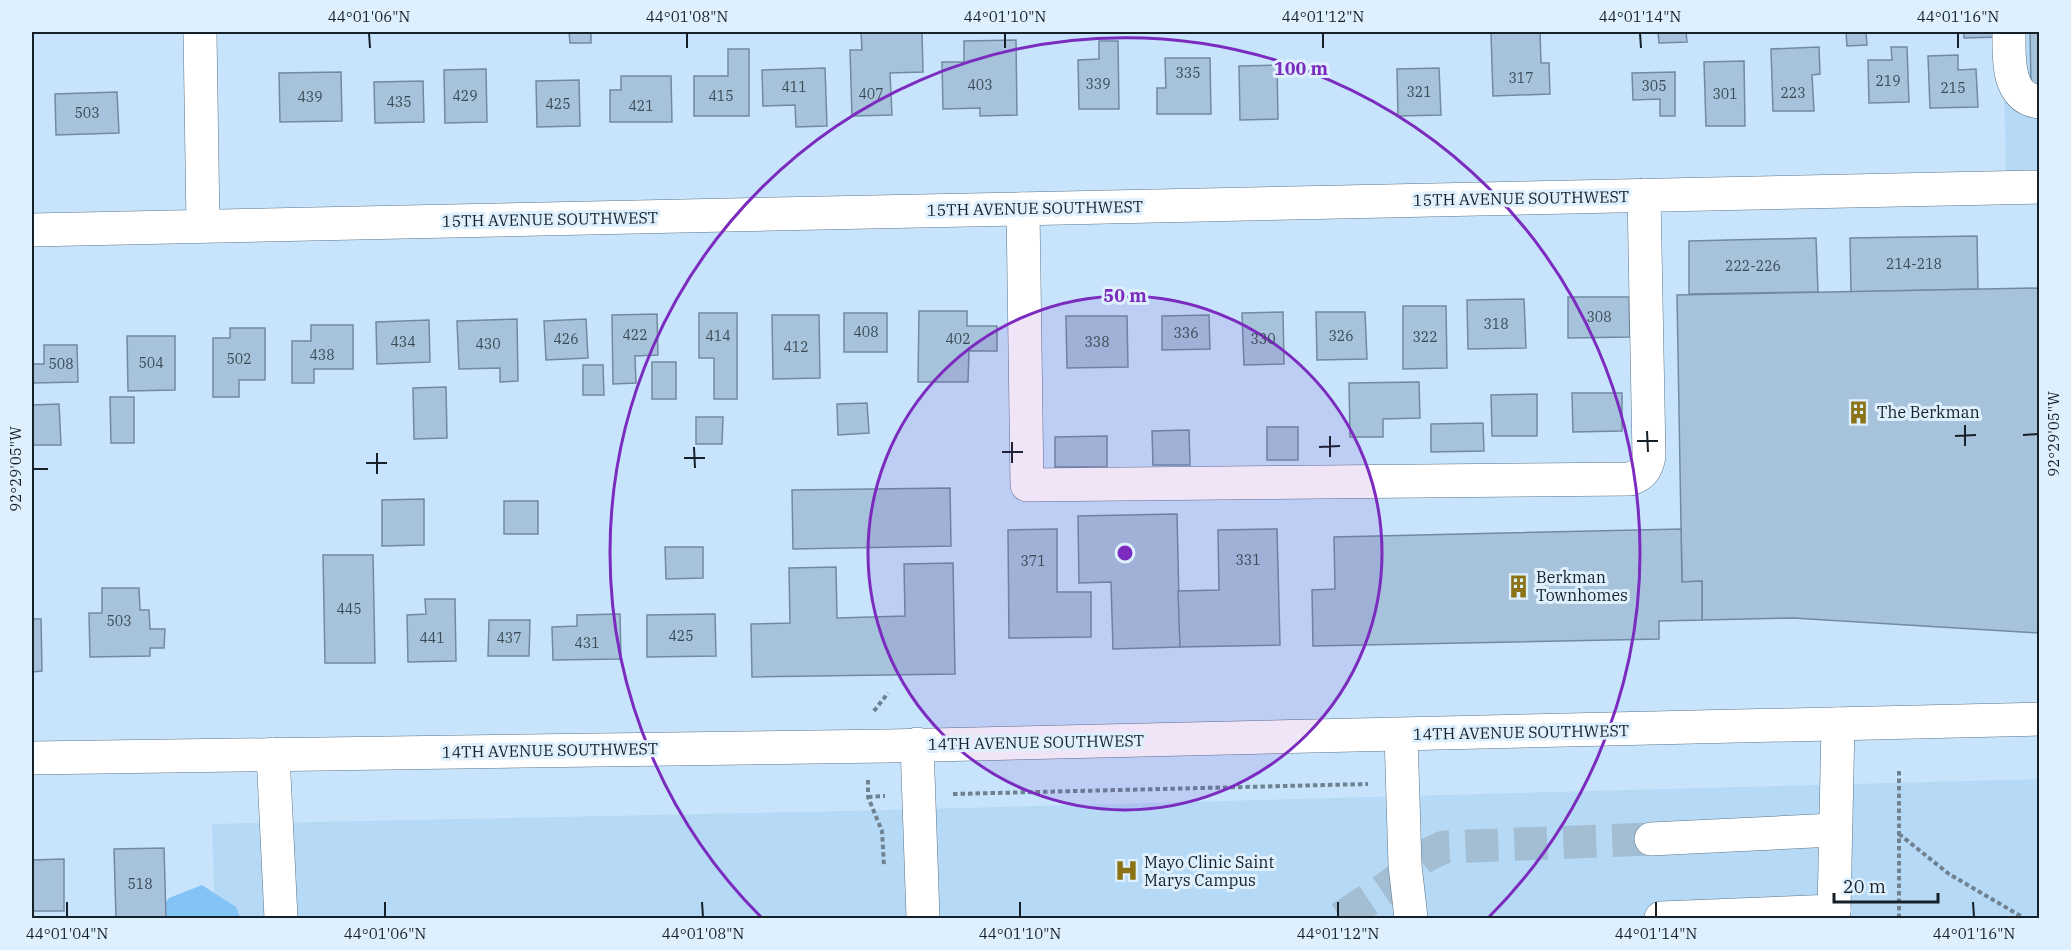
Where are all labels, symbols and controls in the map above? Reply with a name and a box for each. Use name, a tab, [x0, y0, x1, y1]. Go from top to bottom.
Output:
text: 44°01'06"N	[328, 7, 410, 26]
text: 44°01'08"N	[646, 7, 728, 26]
text: 44°01'10"N	[964, 7, 1046, 26]
text: 44°01'12"N	[1282, 7, 1364, 26]
text: 44°01'14"N	[1599, 7, 1681, 26]
text: 44°01'16"N	[1917, 7, 1999, 26]
text: 100 m	[1274, 57, 1329, 80]
house number: 335	[1175, 64, 1201, 82]
house number: 317	[1508, 69, 1534, 87]
house number: 219	[1875, 72, 1901, 90]
house number: 339	[1085, 75, 1111, 93]
house number: 403	[967, 76, 993, 94]
house number: 305	[1641, 77, 1667, 95]
house number: 411	[781, 78, 807, 96]
house number: 215	[1940, 79, 1966, 97]
house number: 321	[1406, 83, 1432, 101]
house number: 223	[1780, 84, 1806, 102]
house number: 407	[858, 85, 884, 103]
house number: 301	[1712, 85, 1738, 103]
house number: 429	[452, 87, 478, 105]
house number: 415	[708, 87, 734, 105]
house number: 439	[297, 88, 323, 106]
house number: 435	[386, 93, 412, 111]
house number: 425	[545, 95, 571, 113]
house number: 421	[628, 97, 654, 115]
house number: 503	[74, 104, 100, 122]
street label: 15TH AVENUE SOUTHWEST	[1413, 186, 1629, 210]
street label: 15TH AVENUE SOUTHWEST	[927, 196, 1143, 220]
street label: 15TH AVENUE SOUTHWEST	[442, 207, 658, 231]
house number: 214-218	[1886, 255, 1942, 273]
house number: 222-226	[1725, 257, 1781, 275]
text: 50 m	[1103, 284, 1147, 307]
house number: 308	[1586, 308, 1612, 326]
house number: 318	[1483, 315, 1509, 333]
house number: 408	[853, 323, 879, 341]
house number: 336	[1173, 324, 1199, 342]
house number: 422	[622, 326, 648, 344]
house number: 414	[705, 327, 731, 345]
house number: 326	[1328, 327, 1354, 345]
house number: 322	[1412, 328, 1438, 346]
house number: 426	[553, 330, 579, 348]
house number: 402	[945, 330, 971, 348]
house number: 330	[1250, 330, 1276, 348]
house number: 434	[390, 333, 416, 351]
house number: 338	[1084, 333, 1110, 351]
house number: 430	[475, 335, 501, 353]
house number: 412	[783, 338, 809, 356]
house number: 438	[309, 346, 335, 364]
house number: 502	[226, 350, 252, 368]
house number: 504	[138, 354, 164, 372]
house number: 508	[48, 355, 74, 373]
text: 92°29'05"W	[2044, 391, 2063, 477]
building icon: The Berkman	[1846, 399, 1872, 425]
place label: The Berkman	[1877, 402, 1980, 422]
text: 92°29'05"W	[6, 426, 25, 512]
centre of rings	[1115, 543, 1135, 563]
house number: 331	[1235, 551, 1261, 569]
house number: 371	[1020, 552, 1046, 570]
place label: Berkman Townhomes	[1536, 567, 1628, 605]
building icon: Berkman Townhomes	[1505, 573, 1531, 599]
house number: 445	[336, 600, 362, 618]
house number: 503	[106, 612, 132, 630]
house number: 425	[668, 627, 694, 645]
house number: 441	[419, 629, 445, 647]
house number: 437	[496, 629, 522, 647]
house number: 431	[574, 634, 600, 652]
street label: 14TH AVENUE SOUTHWEST	[1413, 720, 1629, 744]
street label: 14TH AVENUE SOUTHWEST	[928, 730, 1144, 754]
street label: 14TH AVENUE SOUTHWEST	[442, 738, 658, 762]
place label: Mayo Clinic Saint Marys Campus	[1144, 852, 1275, 890]
hospital icon: Mayo Clinic Saint Marys Campus	[1113, 858, 1139, 884]
scale bar	[1834, 866, 1938, 904]
house number: 518	[127, 875, 153, 893]
text: 20 m	[1843, 875, 1886, 898]
text: 44°01'04"N	[26, 924, 108, 943]
text: 44°01'06"N	[344, 924, 426, 943]
text: 44°01'08"N	[662, 924, 744, 943]
text: 44°01'10"N	[979, 924, 1061, 943]
text: 44°01'12"N	[1297, 924, 1379, 943]
text: 44°01'14"N	[1615, 924, 1697, 943]
text: 44°01'16"N	[1933, 924, 2015, 943]

